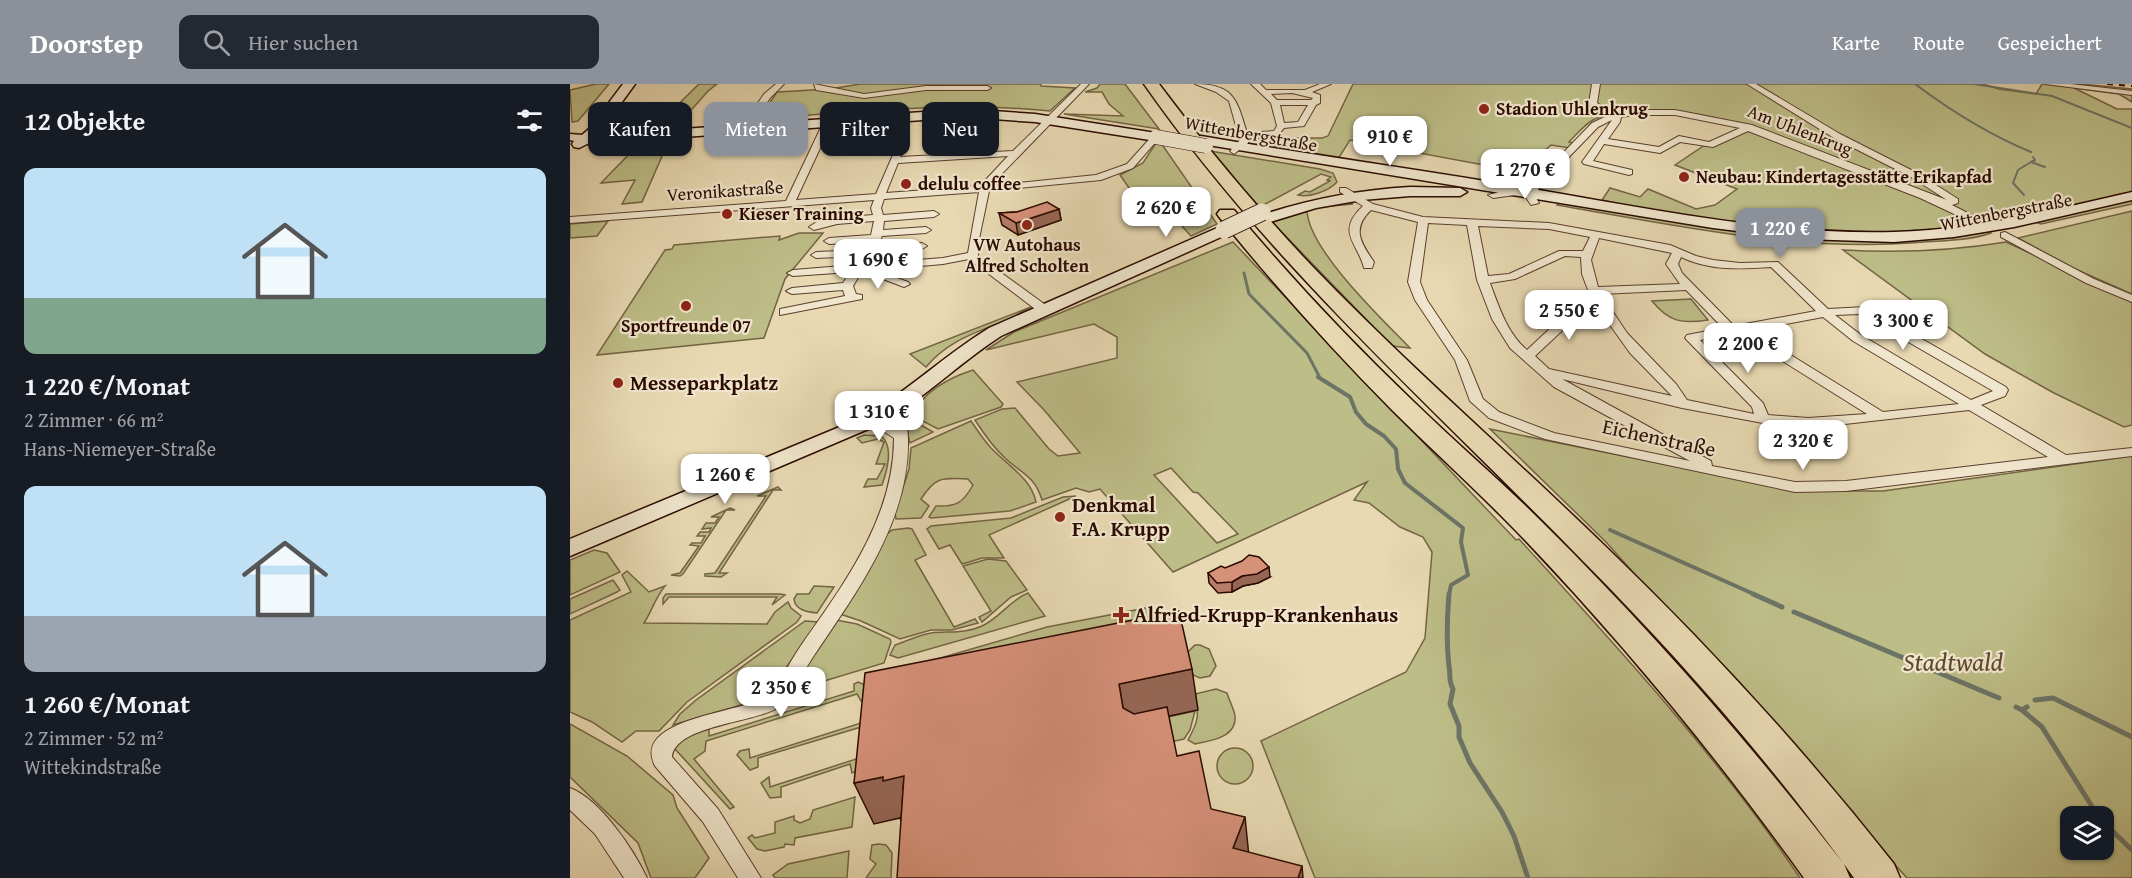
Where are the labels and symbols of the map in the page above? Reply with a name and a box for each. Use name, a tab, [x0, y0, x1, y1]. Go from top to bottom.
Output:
place label: Stadion Uhlenkrug	[1496, 95, 1648, 122]
street label: Am Uhlenkrug	[1744, 97, 1857, 162]
marker: Stadion Uhlenkrug	[1477, 102, 1491, 116]
street label: Wittenbergstraße	[1183, 109, 1319, 158]
pin: 910 €	[1348, 116, 1432, 167]
pin: 1 270 €	[1470, 149, 1580, 200]
place label: Neubau: Kindertagesstätte Erikapfad	[1696, 163, 1993, 190]
place label: delulu coffee	[918, 170, 1021, 197]
marker: Neubau: Kindertagesstätte Erikapfad	[1677, 170, 1691, 184]
street label: Veronikastraße	[666, 173, 784, 208]
marker: delulu coffee	[899, 177, 913, 191]
street label: Wittenbergstraße	[1938, 185, 2074, 238]
pin: 2 620 €	[1111, 187, 1221, 238]
place label: Kieser Training	[739, 200, 864, 227]
marker: Kieser Training	[720, 207, 734, 221]
pin: 1 220 €	[1725, 208, 1835, 259]
marker: VW Autohaus Alfred Scholten	[1020, 218, 1034, 232]
place label: VW Autohaus Alfred Scholten	[965, 231, 1089, 279]
pin: 1 690 €	[823, 239, 933, 290]
pin: 2 550 €	[1514, 290, 1624, 341]
marker: Sportfreunde 07	[679, 299, 693, 313]
pin: 3 300 €	[1848, 300, 1958, 351]
place label: Sportfreunde 07	[621, 312, 751, 339]
pin: 2 200 €	[1693, 323, 1803, 374]
place label: Messeparkplatz	[630, 367, 778, 398]
marker: Messeparkplatz	[611, 376, 625, 390]
pin: 1 310 €	[824, 391, 934, 442]
street label: Eichenstraße	[1600, 410, 1719, 465]
pin: 2 320 €	[1748, 420, 1858, 471]
pin: 1 260 €	[670, 454, 780, 505]
place label: Denkmal F.A. Krupp	[1072, 489, 1170, 544]
marker: Denkmal F.A. Krupp	[1053, 510, 1067, 524]
place label: Alfried-Krupp-Krankenhaus	[1134, 599, 1398, 630]
marker: Alfried-Krupp-Krankenhaus	[1112, 606, 1130, 624]
park label: Stadtwald	[1903, 642, 2003, 681]
pin: 2 350 €	[726, 667, 836, 718]

